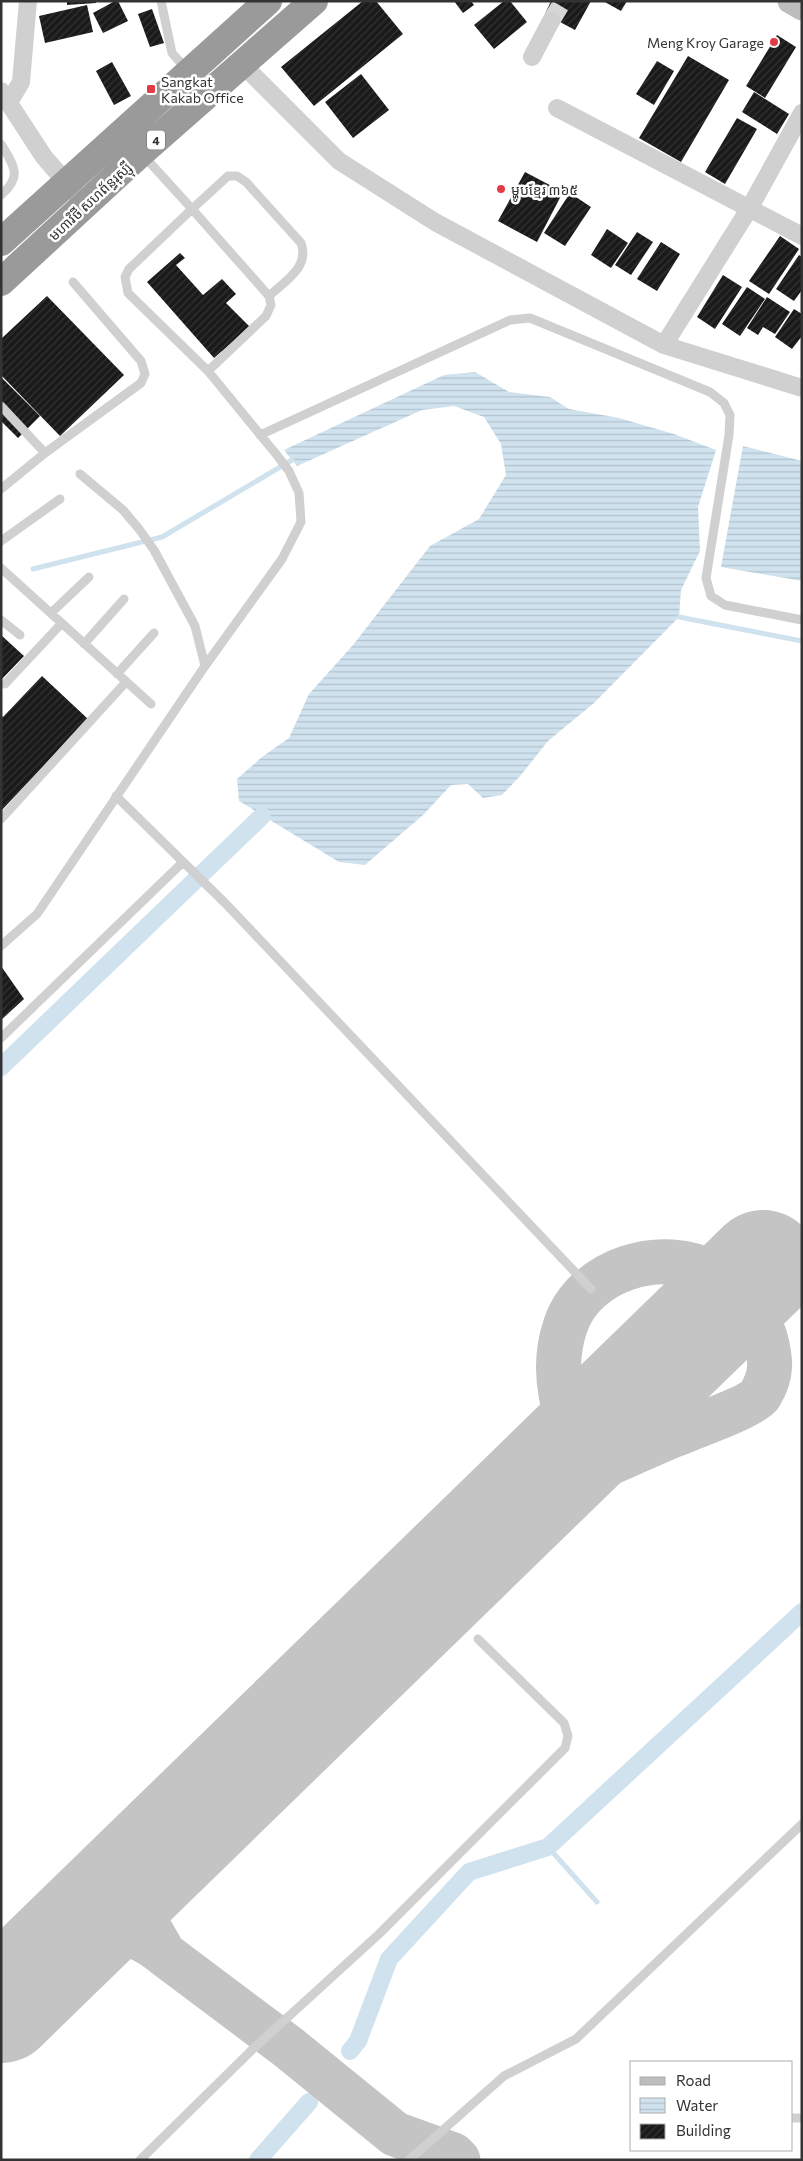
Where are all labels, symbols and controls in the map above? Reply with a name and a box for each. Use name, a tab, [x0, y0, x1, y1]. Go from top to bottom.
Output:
place label: Meng Kroy Garage	[647, 34, 764, 51]
marker: Meng Kroy Garage	[768, 36, 780, 48]
place label: Sangkat Kakab Office	[161, 73, 244, 106]
marker: Sangkat Kakab Office	[145, 83, 157, 95]
road number: 4	[147, 130, 165, 150]
street label: មហាវិថី សហព័ន្ធរុស្ស៊ី	[45, 158, 137, 246]
place label: ម្ហូបខ្មែរ ៣៦៥	[511, 181, 578, 202]
marker: ម្ហូបខ្មែរ ៣៦៥	[495, 183, 507, 195]
legend	[630, 2061, 793, 2151]
text: Road	[676, 2071, 711, 2089]
text: Water	[676, 2096, 718, 2114]
text: Building	[676, 2121, 731, 2139]

